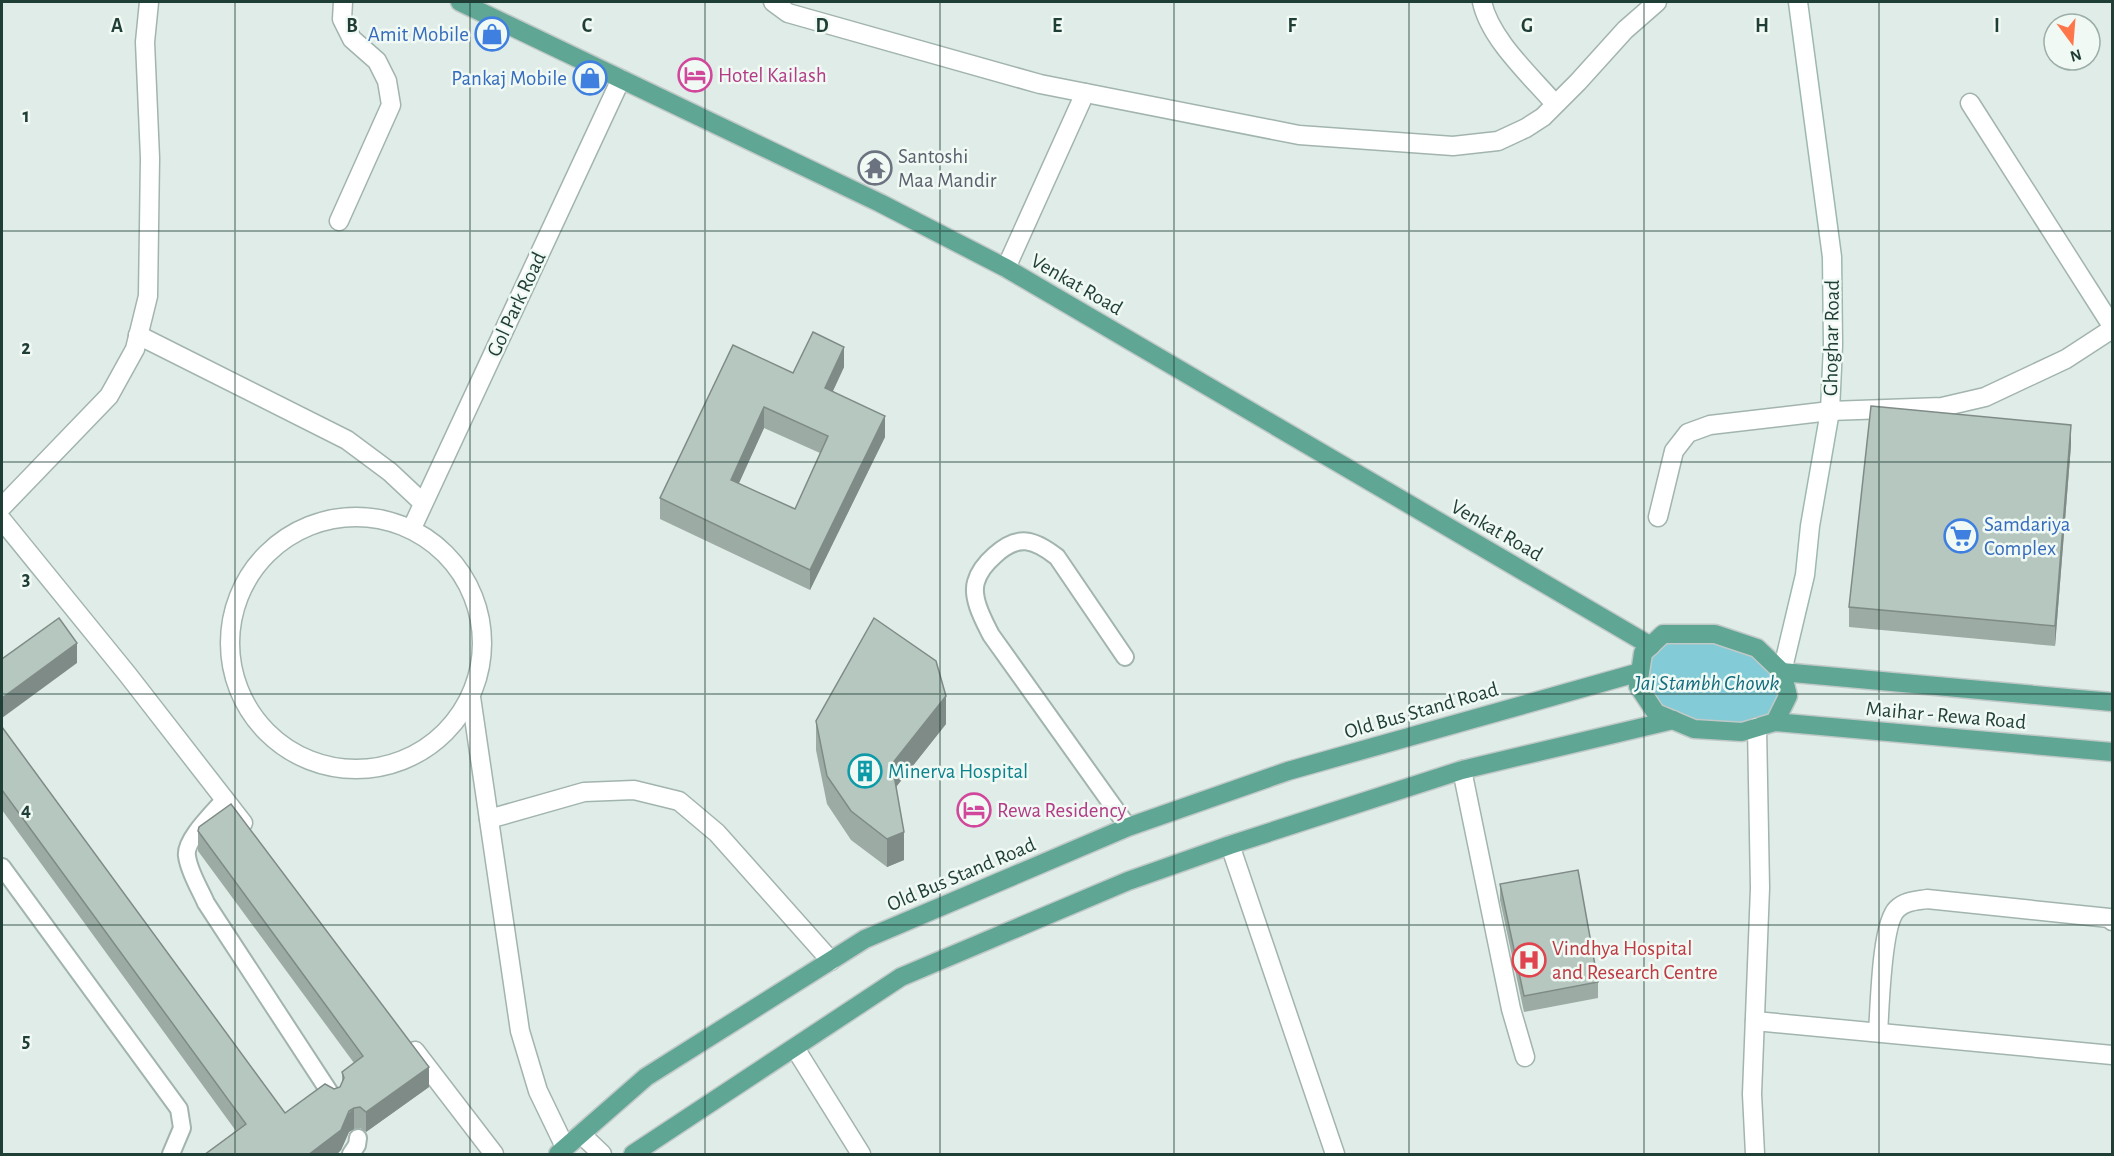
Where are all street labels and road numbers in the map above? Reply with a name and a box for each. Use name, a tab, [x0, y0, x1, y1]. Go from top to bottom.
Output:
street label: Gol Park Road	[483, 249, 550, 360]
street label: Venkat Road	[1027, 250, 1126, 319]
street label: Ghoghar Road	[1820, 280, 1843, 396]
street label: Venkat Road	[1447, 496, 1546, 565]
street label: Old Bus Stand Road	[1342, 678, 1501, 743]
street label: Maihar - Rewa Road	[1865, 698, 2027, 733]
street label: Old Bus Stand Road	[884, 834, 1039, 915]

